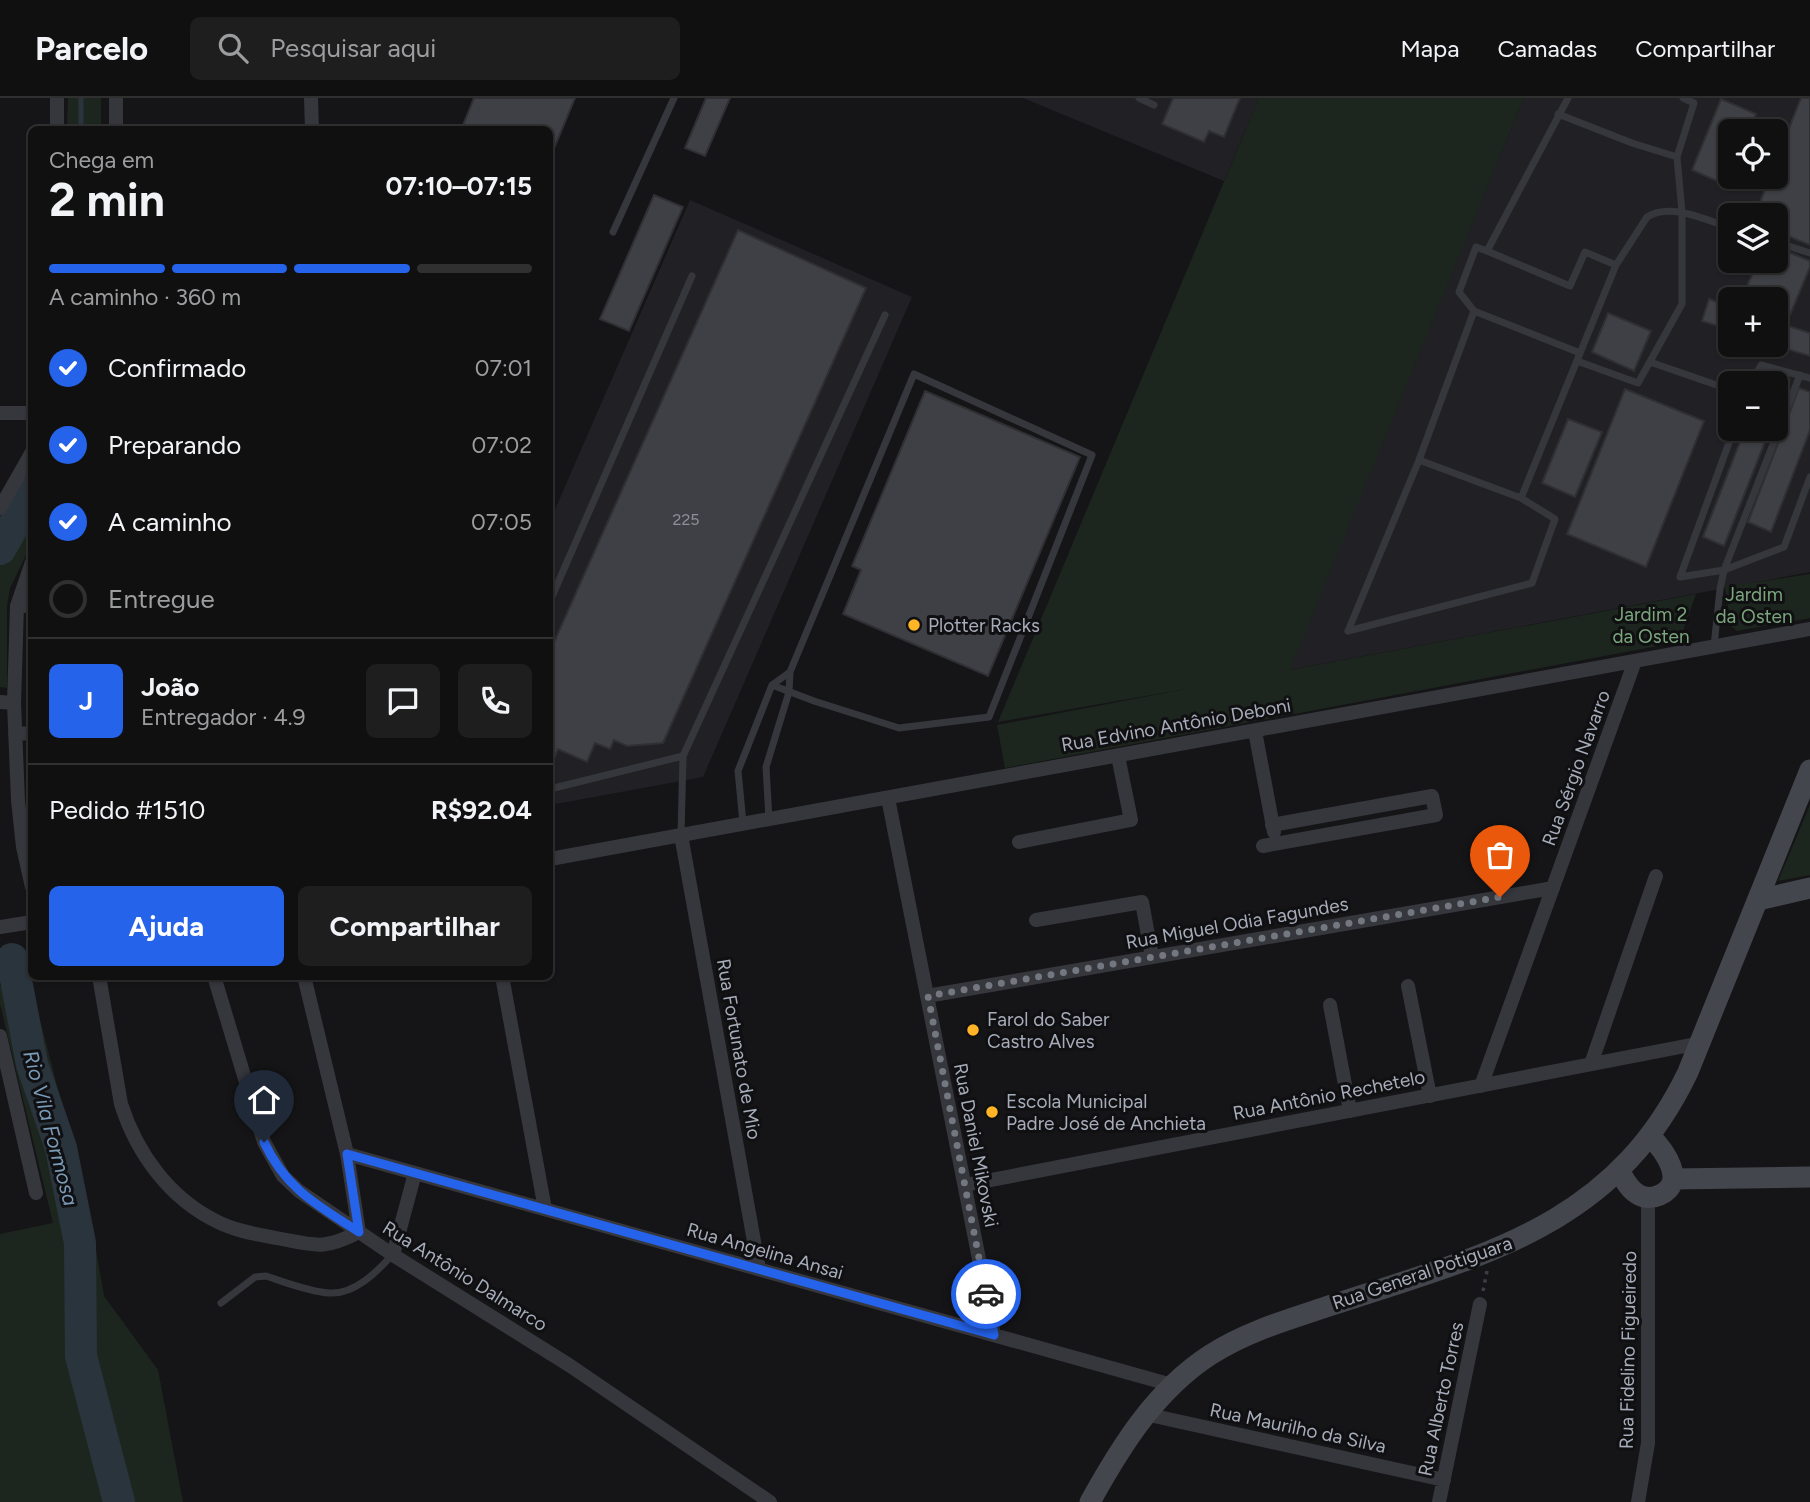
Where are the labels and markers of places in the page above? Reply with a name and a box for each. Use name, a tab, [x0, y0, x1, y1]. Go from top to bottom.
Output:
place label: Plotter Racks	[928, 614, 1040, 637]
marker: Plotter Racks	[906, 617, 922, 633]
pin	[1470, 825, 1530, 897]
place label: Farol do Saber Castro Alves	[987, 1008, 1110, 1053]
marker: Farol do Saber Castro Alves	[965, 1022, 981, 1038]
pin	[234, 1070, 294, 1142]
place label: Escola Municipal Padre José de Anchieta	[1006, 1090, 1206, 1135]
marker: Escola Municipal Padre José de Anchieta	[984, 1104, 1000, 1120]

